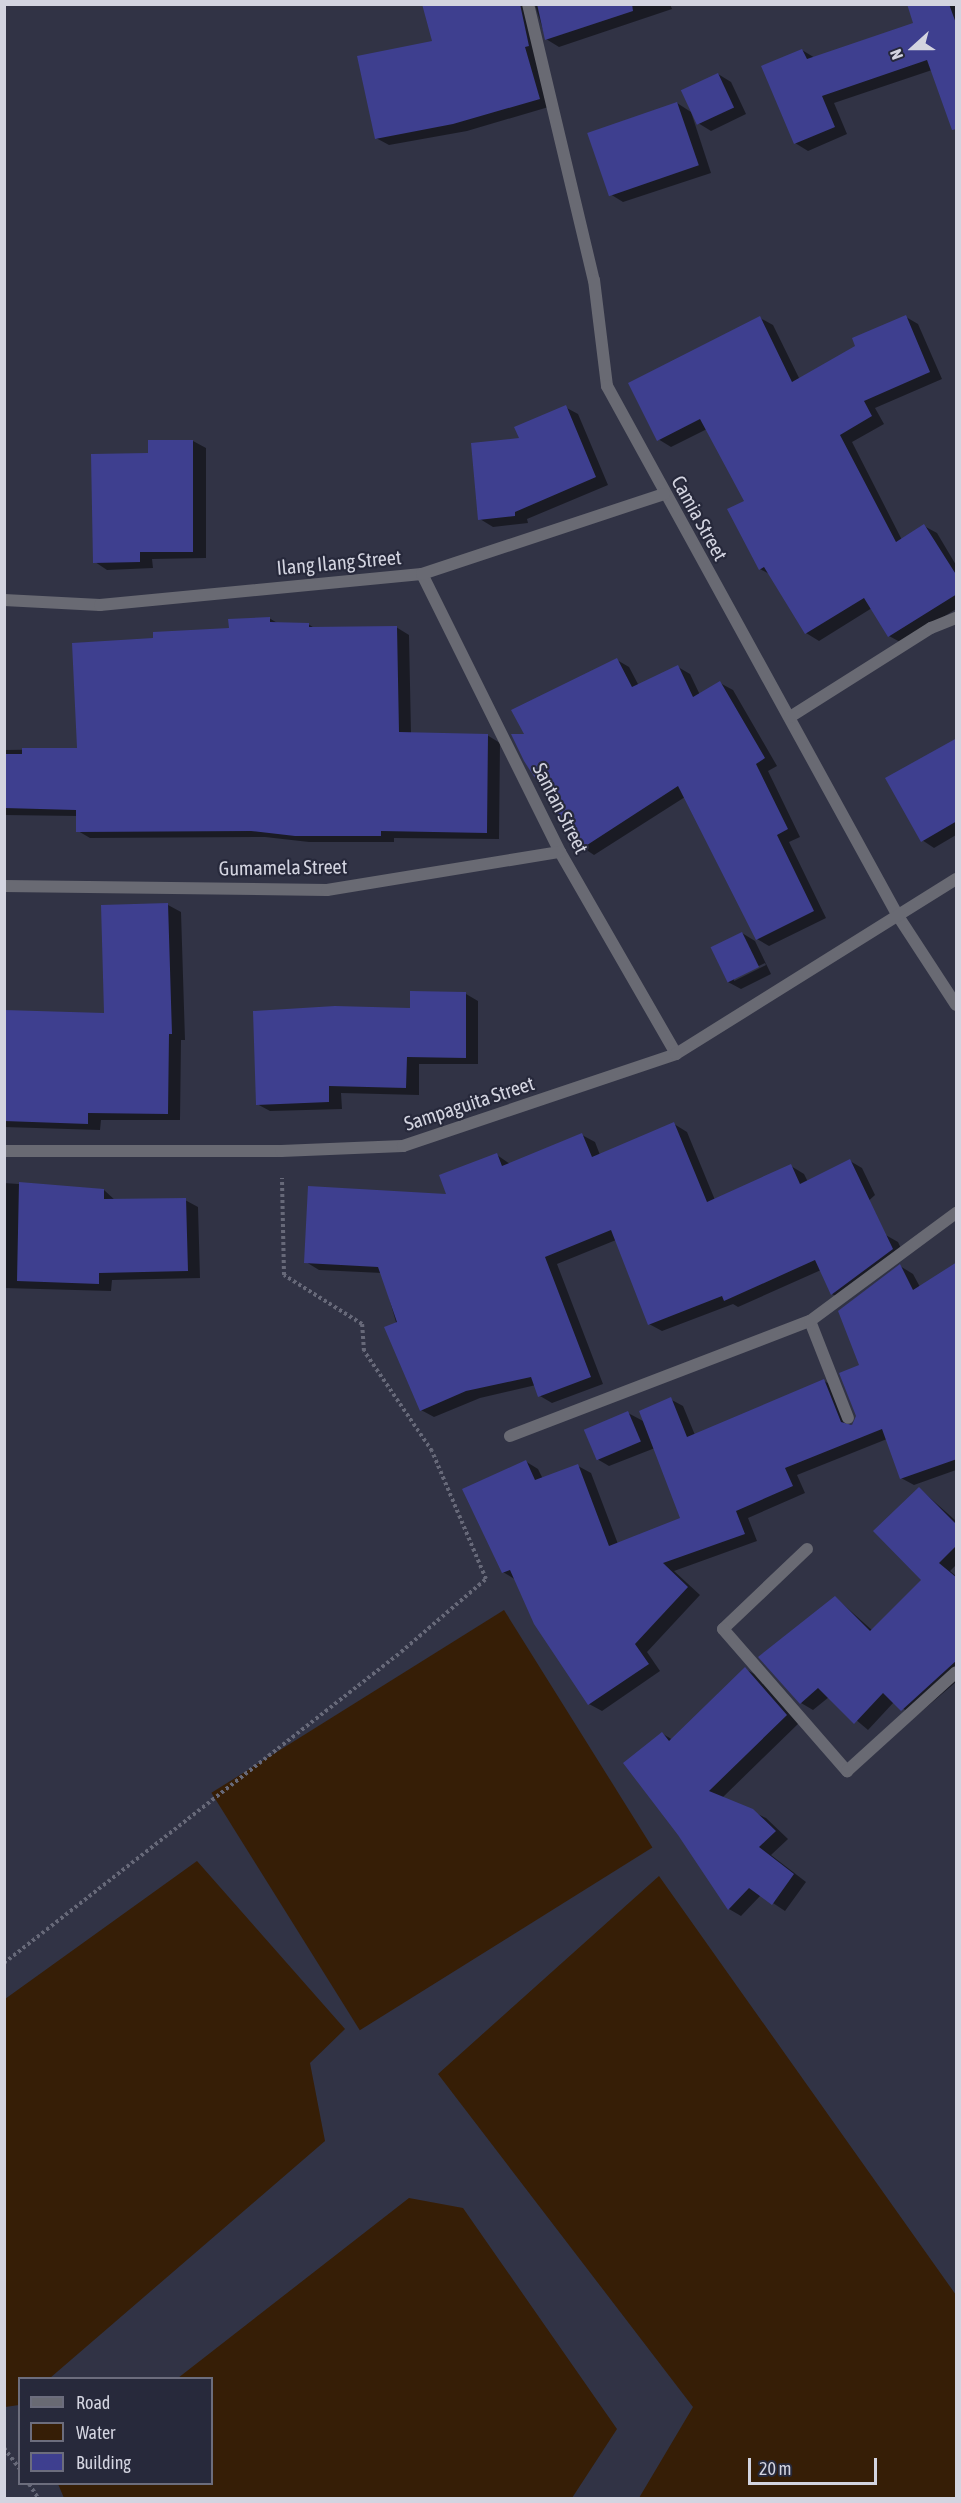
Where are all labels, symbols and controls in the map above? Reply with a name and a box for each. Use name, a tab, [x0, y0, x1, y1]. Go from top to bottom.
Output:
north arrow	[883, 18, 943, 78]
text: N	[886, 47, 906, 62]
street label: Camia Street	[667, 471, 733, 565]
street label: Ilang Ilang Street	[276, 545, 402, 579]
street label: Santan Street	[528, 759, 594, 857]
street label: Gumamela Street	[218, 854, 348, 880]
street label: Sampaguita Street	[401, 1071, 537, 1135]
legend	[18, 2377, 213, 2485]
text: Road	[76, 2392, 110, 2413]
text: Water	[76, 2422, 115, 2443]
scale bar	[751, 2446, 880, 2484]
text: Building	[76, 2452, 131, 2473]
text: 20 m	[759, 2458, 791, 2479]

